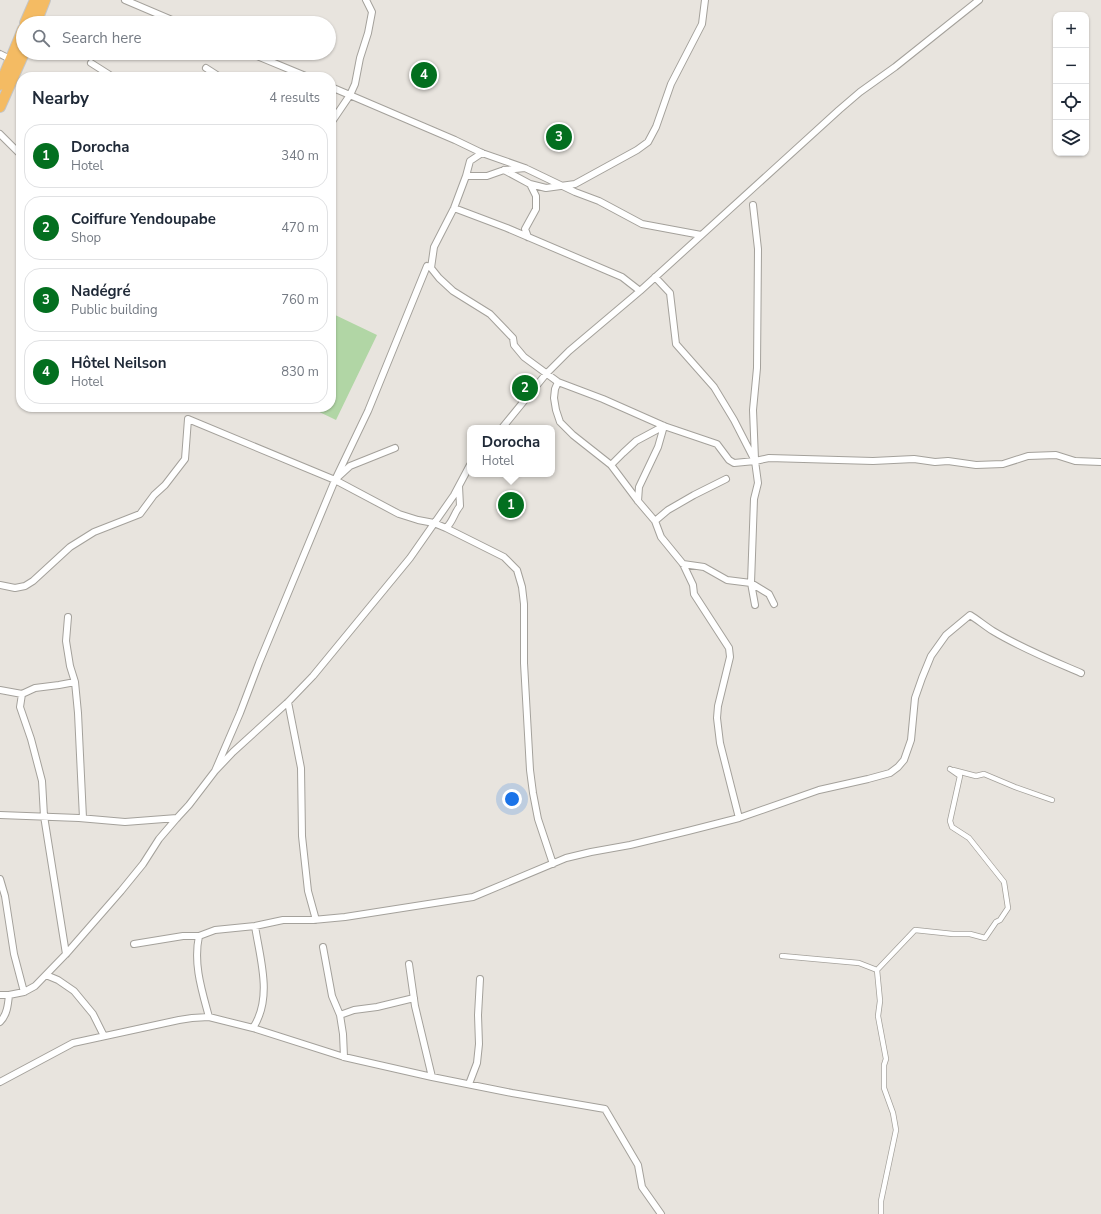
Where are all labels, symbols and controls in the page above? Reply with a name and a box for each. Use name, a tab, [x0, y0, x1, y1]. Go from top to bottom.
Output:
map controls	[1053, 12, 1089, 156]
button: +	[1053, 12, 1089, 48]
search box	[16, 16, 336, 60]
icon: search	[30, 27, 52, 49]
text: Search here	[62, 28, 142, 48]
button: −	[1053, 48, 1089, 84]
pin: 4	[411, 60, 437, 90]
button: locate	[1053, 84, 1089, 120]
text: Nearby	[32, 87, 89, 110]
text: 4 results	[269, 89, 320, 107]
button: layers	[1053, 120, 1089, 156]
pin: 3	[546, 122, 572, 152]
text: Dorocha	[71, 137, 130, 157]
text: 1	[42, 147, 50, 165]
text: 340 m	[281, 147, 319, 165]
text: Hotel	[71, 157, 103, 175]
text: Coiffure Yendoupabe	[71, 209, 216, 229]
text: 2	[42, 219, 50, 237]
text: 470 m	[281, 219, 319, 237]
text: Shop	[71, 229, 101, 247]
text: Nadégré	[71, 281, 131, 301]
text: 3	[42, 291, 50, 309]
text: 760 m	[281, 291, 319, 309]
text: Public building	[71, 301, 158, 319]
text: Hôtel Neilson	[71, 353, 166, 373]
text: 4	[42, 363, 50, 381]
text: 830 m	[281, 363, 319, 381]
text: Hotel	[71, 373, 103, 391]
pin: 2	[512, 373, 538, 403]
popup	[467, 425, 555, 477]
text: Dorocha	[482, 432, 540, 452]
text: Hotel	[482, 452, 514, 470]
pin: 1	[498, 490, 524, 520]
your location	[502, 789, 522, 809]

